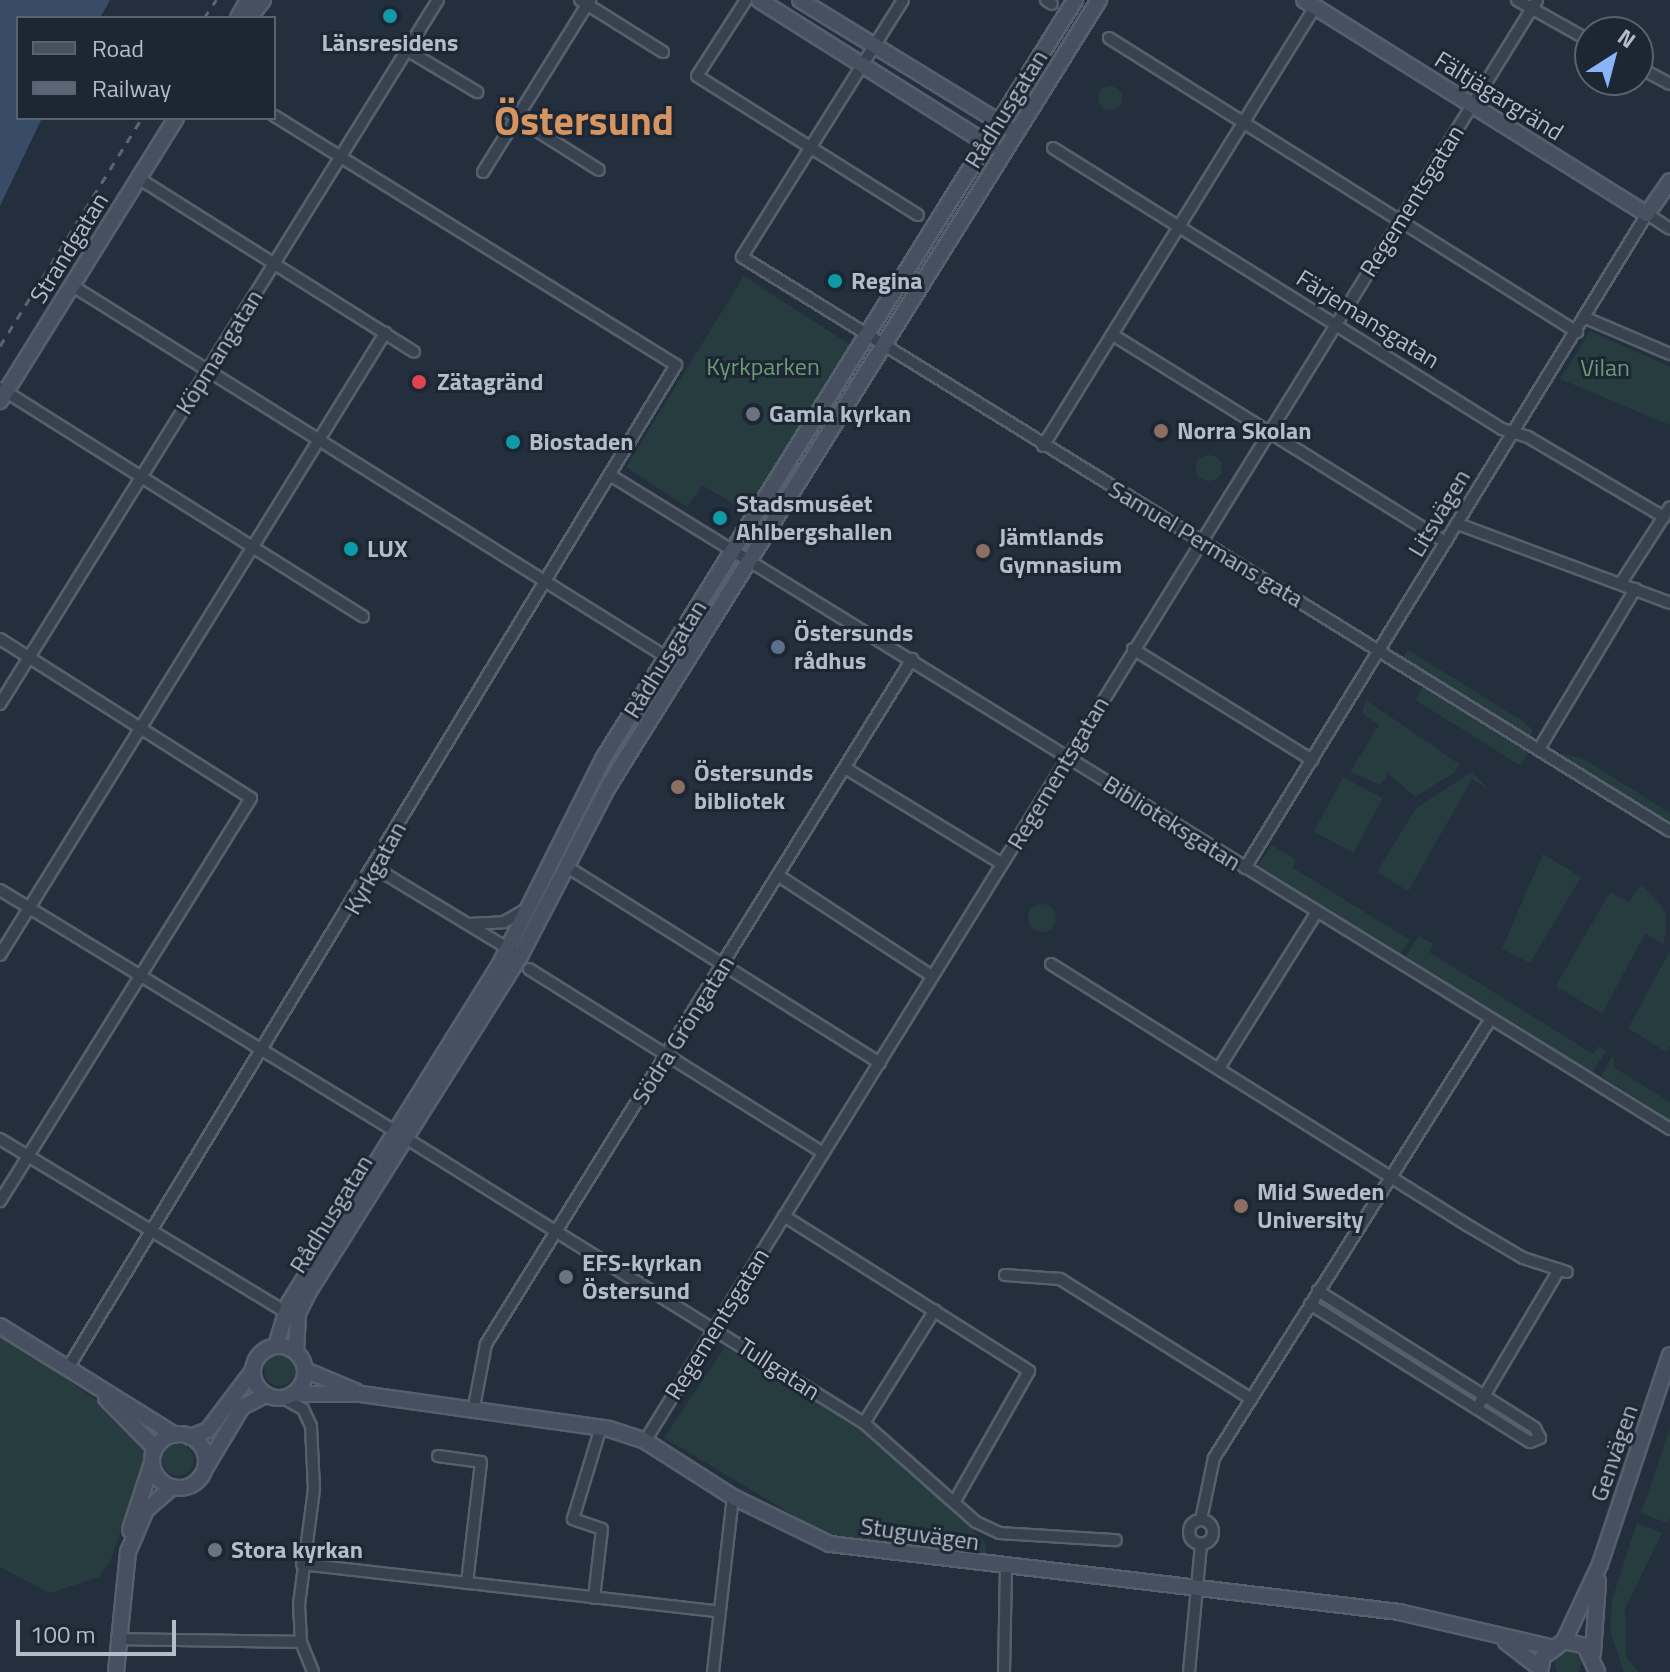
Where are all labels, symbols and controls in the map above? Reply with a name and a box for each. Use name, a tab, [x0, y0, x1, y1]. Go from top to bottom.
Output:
marker: Länsresidens	[381, 7, 399, 25]
legend	[16, 16, 276, 120]
north arrow	[1574, 16, 1654, 96]
text: N	[1611, 20, 1643, 56]
place label: Länsresidens	[322, 29, 458, 57]
text: Road	[92, 30, 144, 66]
street label: Rådhusgatan	[958, 45, 1054, 173]
street label: Fältjägargränd	[1430, 45, 1568, 147]
text: Railway	[92, 70, 171, 106]
district label: Östersund	[494, 97, 674, 145]
street label: Regementsgatan	[1354, 120, 1470, 282]
street label: Strandgatan	[24, 187, 114, 309]
street label: Färjemansgatan	[1291, 264, 1445, 374]
place label: Regina	[851, 267, 922, 295]
marker: Regina	[826, 272, 844, 290]
street label: Köpmangatan	[169, 284, 269, 420]
park label: Kyrkparken	[706, 353, 820, 381]
park label: Vilan	[1580, 354, 1630, 382]
place label: Zätagränd	[437, 368, 543, 396]
marker: Zätagränd	[408, 371, 430, 393]
place label: Gamla kyrkan	[769, 400, 911, 428]
marker: Gamla kyrkan	[744, 405, 762, 423]
place label: Norra Skolan	[1177, 417, 1312, 445]
marker: Norra Skolan	[1152, 422, 1170, 440]
place label: Biostaden	[529, 428, 634, 456]
marker: Biostaden	[504, 433, 522, 451]
street label: Litsvägen	[1402, 464, 1476, 562]
street label: Samuel Permans gata	[1104, 475, 1308, 613]
place label: Stadsmuséet Ahlbergshallen	[736, 490, 893, 546]
marker: Stadsmuséet Ahlbergshallen	[711, 509, 729, 527]
place label: Jämtlands Gymnasium	[999, 523, 1122, 579]
place label: LUX	[367, 535, 408, 563]
marker: LUX	[342, 540, 360, 558]
marker: Jämtlands Gymnasium	[974, 542, 992, 560]
street label: Rådhusgatan	[617, 595, 713, 723]
place label: Östersunds rådhus	[794, 619, 913, 675]
marker: Östersunds rådhus	[769, 638, 787, 656]
street label: Regementsgatan	[1001, 691, 1115, 855]
place label: Östersunds bibliotek	[694, 759, 813, 815]
street label: Biblioteksgatan	[1098, 769, 1246, 877]
marker: Östersunds bibliotek	[669, 778, 687, 796]
street label: Kyrkgatan	[338, 816, 412, 920]
street label: Södra Gröngatan	[626, 950, 740, 1110]
street label: Rådhusgatan	[283, 1150, 379, 1278]
place label: Mid Sweden University	[1257, 1178, 1385, 1234]
marker: Mid Sweden University	[1232, 1197, 1250, 1215]
street label: Regementsgatan	[659, 1243, 775, 1405]
place label: EFS-kyrkan Östersund	[582, 1249, 702, 1305]
marker: EFS-kyrkan Östersund	[557, 1268, 575, 1286]
street label: Tullgatan	[733, 1332, 825, 1406]
street label: Genvägen	[1584, 1401, 1644, 1505]
street label: Stuguvägen	[859, 1511, 981, 1557]
place label: Stora kyrkan	[231, 1536, 363, 1564]
marker: Stora kyrkan	[206, 1541, 224, 1559]
scale bar	[20, 1604, 180, 1654]
text: 100 m	[30, 1616, 96, 1652]

